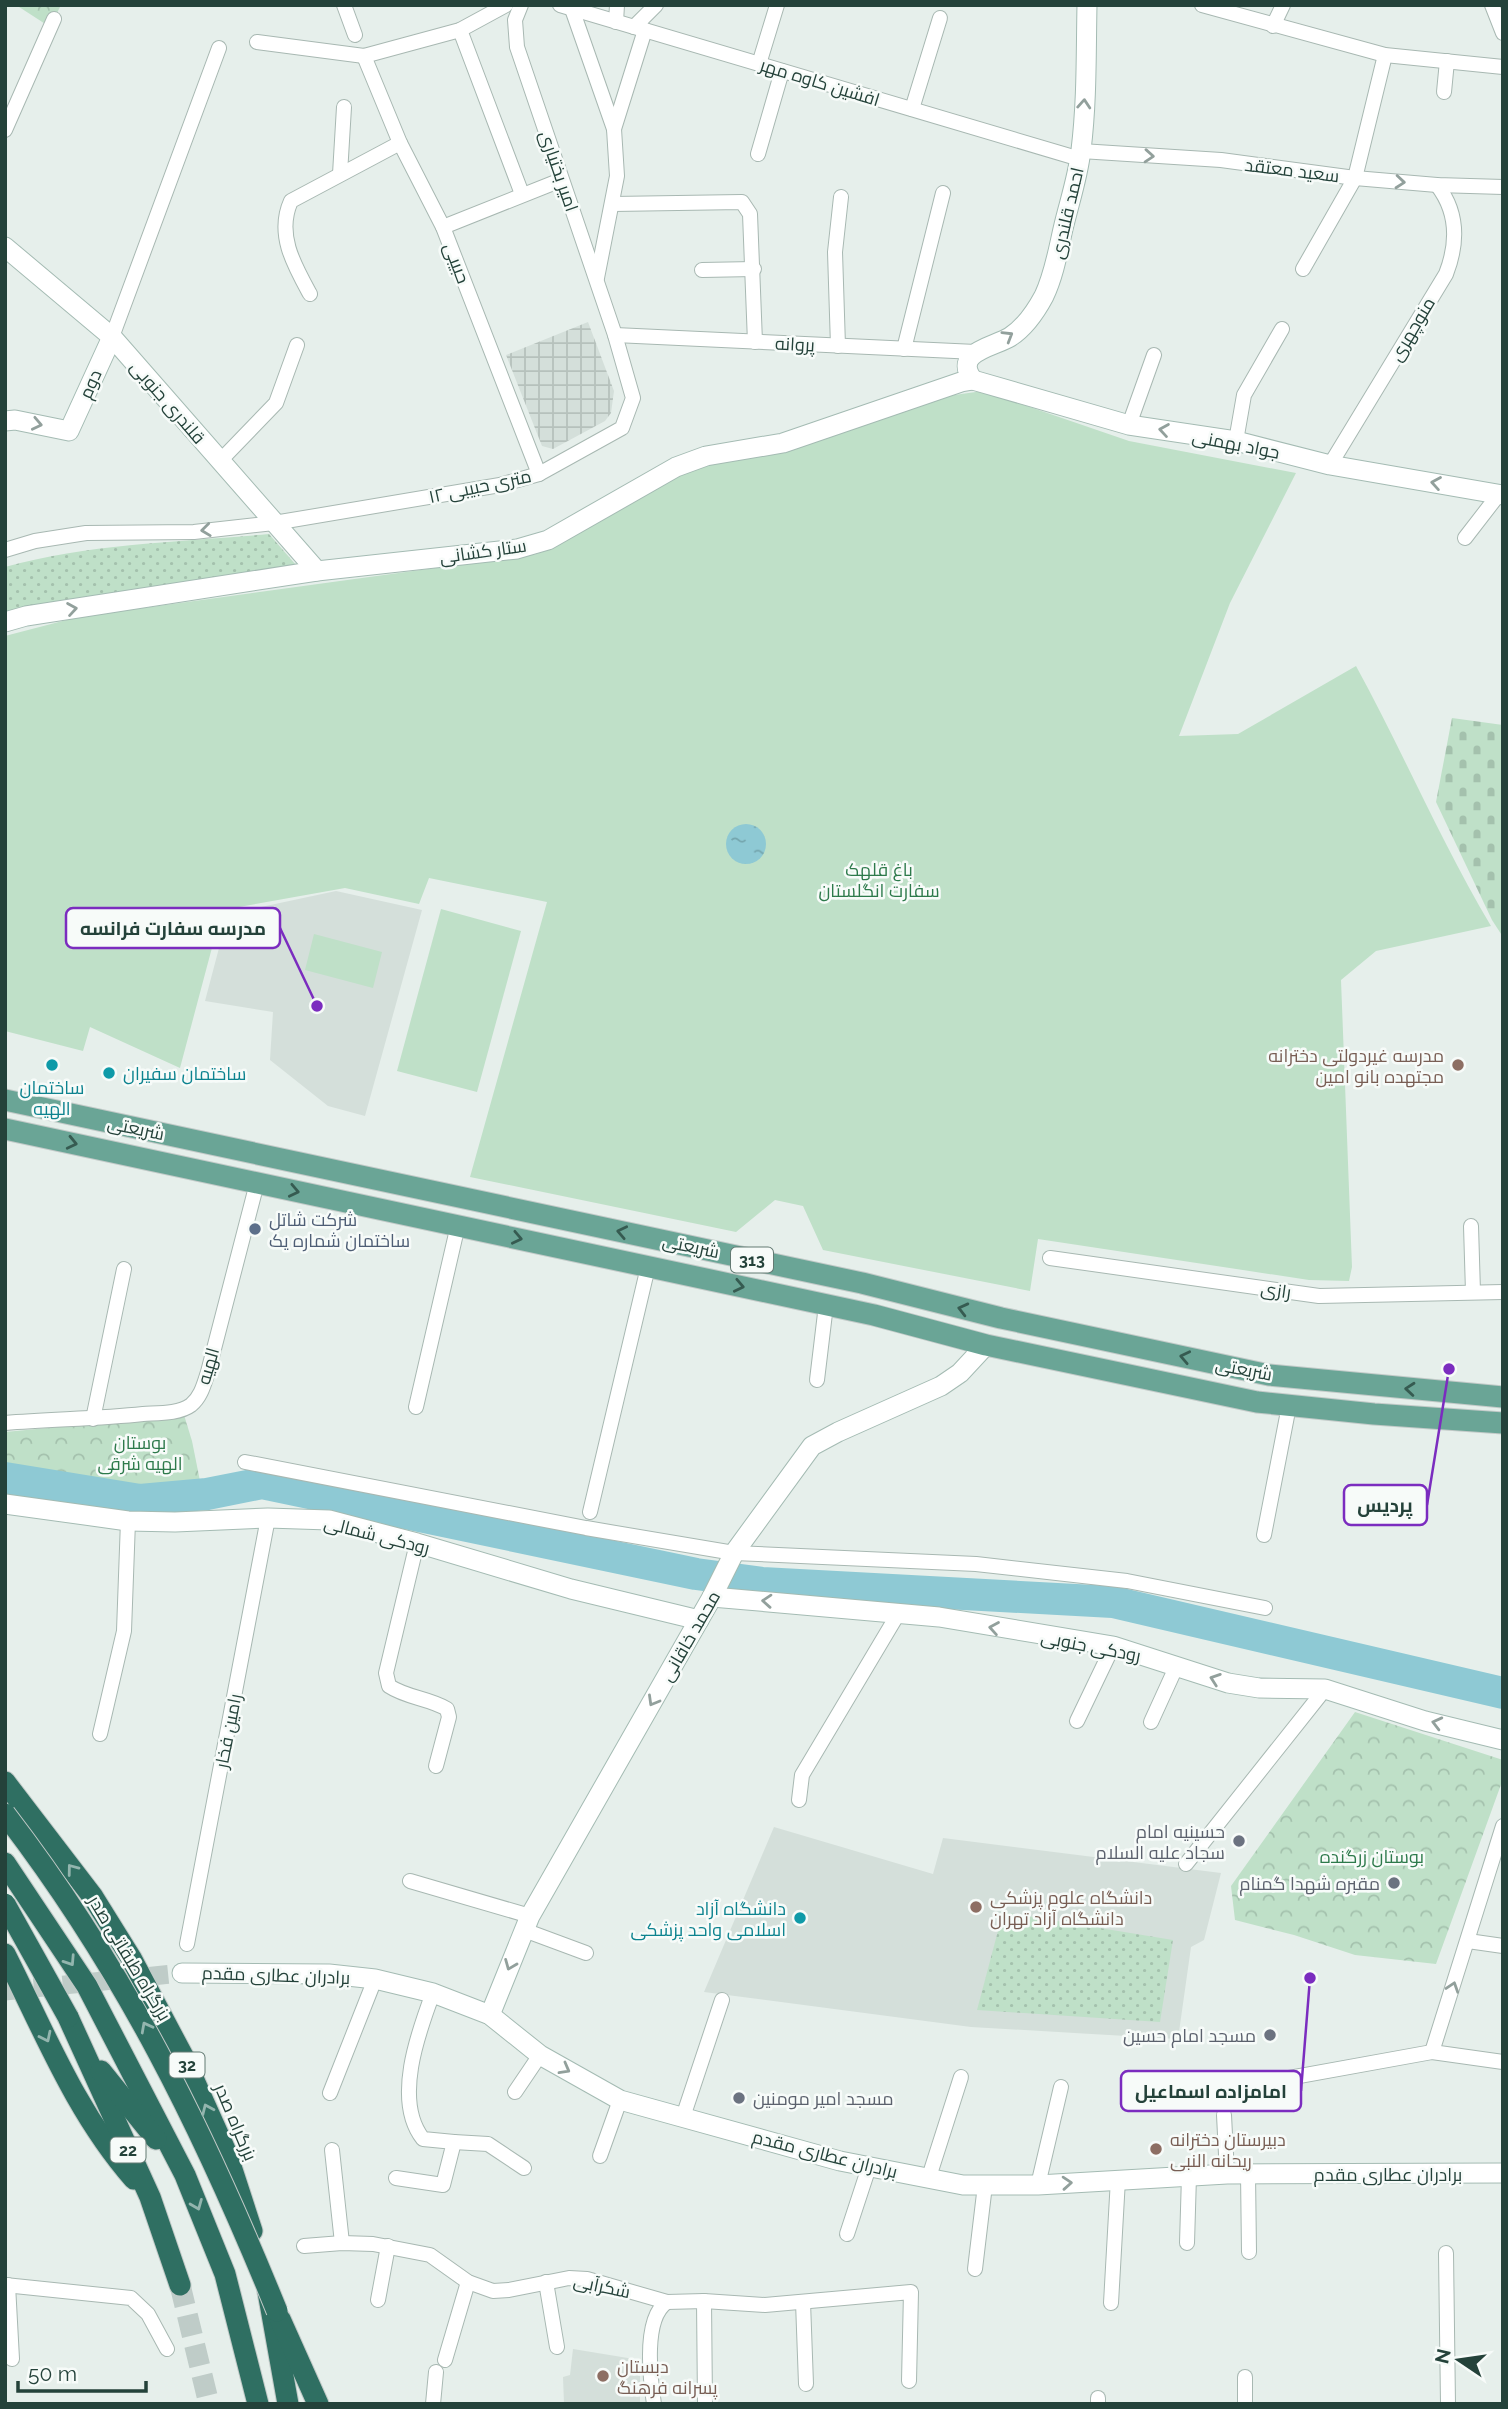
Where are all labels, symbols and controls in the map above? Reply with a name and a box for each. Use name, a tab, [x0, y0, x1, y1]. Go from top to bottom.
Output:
street label: افشین کاوه مهر	[756, 54, 882, 111]
one-way arrow	[1077, 98, 1092, 109]
street label: امیر بختیاری	[534, 128, 583, 215]
one-way arrow	[1144, 148, 1155, 163]
street label: سعید معتقد	[1243, 154, 1341, 186]
street label: احمد قلندری	[1046, 165, 1089, 261]
one-way arrow	[1395, 174, 1406, 189]
street label: حبیبی	[439, 240, 474, 287]
street label: منوچهری	[1385, 293, 1441, 366]
one-way arrow	[1000, 331, 1013, 344]
street label: پروانه	[774, 332, 816, 358]
street label: قلندری جنوبی	[125, 356, 210, 449]
street label: دوم	[74, 366, 107, 403]
one-way arrow	[31, 416, 43, 431]
one-way arrow	[1158, 423, 1170, 438]
street label: جواد بهمنی	[1190, 425, 1281, 464]
street label: ۱۲ متری حبیبی	[427, 465, 533, 508]
one-way arrow	[1430, 476, 1441, 491]
one-way arrow	[201, 523, 212, 538]
street label: ستار کشانی	[438, 535, 528, 568]
one-way arrow	[66, 601, 78, 616]
park label: باغ قلهک سفارت انگلستان	[818, 859, 940, 902]
callout: مدرسه سفارت فرانسه	[66, 908, 280, 948]
text: مدرسه سفارت فرانسه	[80, 917, 266, 940]
place label: مدرسه غیردولتی دخترانه مجتهده بانو امین	[1268, 1045, 1444, 1088]
marker: ساختمان الهیه	[44, 1057, 60, 1073]
marker: مدرسه غیردولتی دخترانه مجتهده بانو امین	[1450, 1057, 1466, 1073]
place label: ساختمان سفیران	[123, 1063, 246, 1085]
marker: ساختمان سفیران	[101, 1065, 117, 1081]
place label: ساختمان الهیه	[20, 1077, 84, 1120]
street label: شریعتی	[106, 1112, 166, 1145]
one-way arrow	[66, 1135, 78, 1150]
one-way arrow	[288, 1182, 300, 1197]
place label: شرکت شاتل ساختمان شماره یک	[269, 1209, 410, 1252]
marker: شرکت شاتل ساختمان شماره یک	[247, 1221, 263, 1237]
one-way arrow	[616, 1225, 628, 1240]
one-way arrow	[511, 1230, 523, 1245]
street label: شریعتی	[661, 1230, 721, 1263]
road number: 313	[731, 1248, 773, 1272]
street label: رازی	[1259, 1277, 1293, 1304]
one-way arrow	[733, 1278, 745, 1293]
one-way arrow	[957, 1303, 969, 1317]
street label: الهیه	[193, 1345, 224, 1387]
one-way arrow	[1179, 1351, 1191, 1366]
street label: شریعتی	[1214, 1353, 1274, 1386]
one-way arrow	[1405, 1381, 1416, 1396]
park label: بوستان الهیه شرقی	[97, 1432, 183, 1475]
callout: پردیس	[1344, 1485, 1427, 1525]
text: پردیس	[1357, 1494, 1413, 1519]
street label: رودکی شمالی	[322, 1512, 432, 1559]
street label: محمد خاقانی	[656, 1587, 725, 1686]
one-way arrow	[761, 1594, 772, 1609]
one-way arrow	[989, 1621, 1001, 1636]
street label: رودکی جنوبی	[1039, 1626, 1143, 1667]
one-way arrow	[1210, 1673, 1222, 1687]
street label: رامین فخار	[210, 1692, 246, 1771]
one-way arrow	[648, 1694, 661, 1706]
one-way arrow	[1431, 1717, 1443, 1731]
place label: حسینیه امام سجاد علیه السلام	[1096, 1821, 1225, 1865]
marker: حسینیه امام سجاد علیه السلام	[1231, 1833, 1247, 1849]
park label: بوستان زرگنده	[1320, 1846, 1424, 1868]
one-way arrow	[68, 1864, 80, 1877]
place label: مقبره شهدا گمنام	[1239, 1873, 1380, 1896]
marker: مقبره شهدا گمنام	[1386, 1875, 1402, 1891]
place label: دانشگاه علوم پزشکی دانشگاه آزاد تهران	[990, 1887, 1152, 1930]
street label: بزرگراه طبقاتی صدر	[83, 1891, 176, 2025]
place label: دانشگاه آزاد اسلامی واحد پزشکی	[630, 1898, 786, 1942]
marker: دانشگاه علوم پزشکی دانشگاه آزاد تهران	[968, 1899, 984, 1915]
marker: دانشگاه آزاد اسلامی واحد پزشکی	[792, 1910, 808, 1926]
one-way arrow	[61, 1953, 74, 1966]
one-way arrow	[504, 1959, 518, 1971]
street label: برادران عطاری مقدم	[201, 1962, 351, 1990]
one-way arrow	[1445, 1981, 1459, 1993]
one-way arrow	[141, 2022, 154, 2034]
place label: مسجد امام حسین	[1123, 2025, 1256, 2048]
marker: مسجد امام حسین	[1262, 2027, 1278, 2043]
one-way arrow	[38, 2030, 52, 2042]
road number: 32	[170, 2052, 204, 2078]
one-way arrow	[557, 2061, 570, 2074]
callout: امامزاده اسماعیل	[1121, 2071, 1301, 2111]
street label: بزرگراه صدر	[209, 2079, 262, 2164]
text: امامزاده اسماعیل	[1135, 2080, 1287, 2103]
place label: مسجد امیر مومنین	[753, 2088, 893, 2110]
marker: مسجد امیر مومنین	[731, 2090, 747, 2106]
one-way arrow	[201, 2104, 215, 2116]
street label: برادران عطاری مقدم	[750, 2126, 900, 2184]
place label: دبیرستان دخترانه ریحانه النبی	[1170, 2129, 1286, 2172]
road number: 22	[110, 2138, 146, 2162]
marker: دبیرستان دخترانه ریحانه النبی	[1148, 2141, 1164, 2157]
street label: برادران عطاری مقدم	[1314, 2164, 1462, 2187]
one-way arrow	[1062, 2176, 1073, 2191]
one-way arrow	[189, 2199, 203, 2211]
street label: شکرآبی	[571, 2270, 632, 2303]
north arrow	[1424, 2325, 1494, 2395]
text: N	[1430, 2347, 1455, 2366]
scale bar	[18, 2350, 145, 2394]
place label: دبستان پسرانه فرهنگ	[617, 2356, 718, 2400]
text: 50 m	[28, 2361, 77, 2386]
marker: دبستان پسرانه فرهنگ	[595, 2368, 611, 2384]

